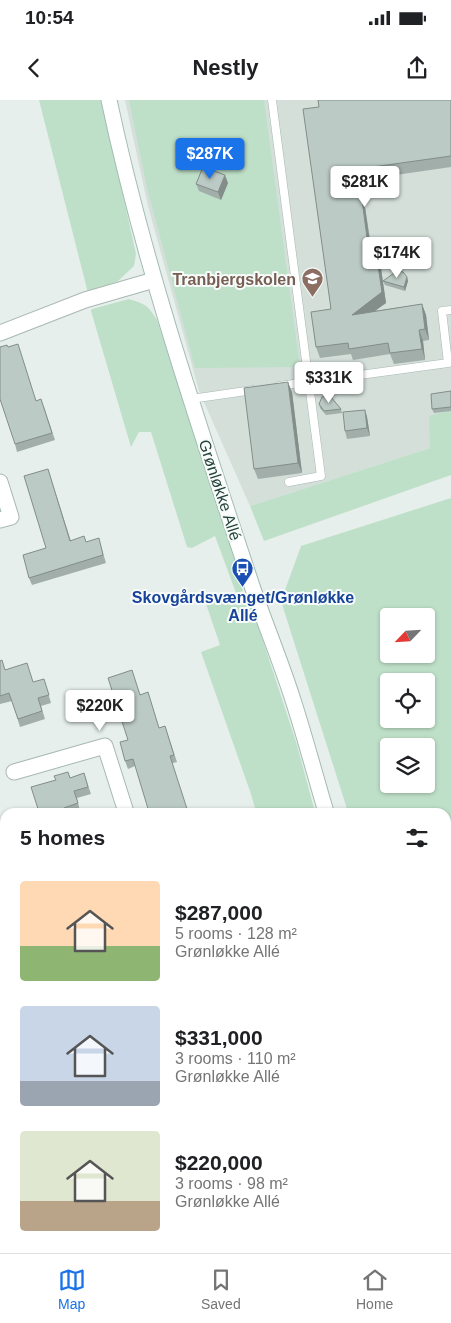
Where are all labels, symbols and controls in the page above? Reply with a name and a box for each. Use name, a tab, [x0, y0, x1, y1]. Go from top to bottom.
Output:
text: 10:54	[25, 7, 74, 28]
icon: back	[20, 54, 48, 82]
icon: share	[403, 54, 431, 82]
text: Nestly	[192, 55, 259, 80]
pin: $287K	[175, 138, 245, 180]
text: $287K	[186, 145, 234, 162]
pin: $281K	[330, 166, 400, 208]
text: $281K	[341, 173, 389, 190]
pin: $174K	[362, 236, 432, 279]
text: $174K	[373, 244, 421, 261]
school or university icon: Tranbjergskolen	[300, 267, 324, 298]
place label: Tranbjergskolen	[172, 271, 296, 288]
pin: $331K	[294, 362, 364, 404]
text: $331K	[305, 369, 353, 386]
street label: Grønløkke Allé	[196, 437, 244, 543]
bus stop icon: Skovgårdsvænget/Grønløkke Allé	[231, 556, 255, 587]
place label: Skovgårdsvænget/Grønløkke Allé	[132, 589, 354, 624]
north arrow	[380, 608, 435, 662]
map controls	[380, 608, 435, 793]
button: locate	[380, 673, 435, 728]
pin: $220K	[65, 690, 135, 732]
text: $220K	[76, 697, 124, 714]
button: layers	[380, 738, 435, 793]
icon: filters	[403, 824, 431, 852]
text: 5 homes	[20, 826, 105, 849]
icon: home	[60, 901, 120, 961]
text: $287,000	[175, 901, 263, 924]
text: 5 rooms · 128 m²	[175, 925, 297, 942]
text: Grønløkke Allé	[175, 943, 280, 960]
icon: home	[60, 1026, 120, 1086]
text: $331,000	[175, 1026, 263, 1049]
text: 3 rooms · 110 m²	[175, 1050, 296, 1067]
text: Grønløkke Allé	[175, 1068, 280, 1085]
icon: home	[60, 1151, 120, 1211]
text: $220,000	[175, 1151, 263, 1174]
text: 3 rooms · 98 m²	[175, 1175, 288, 1192]
text: Grønløkke Allé	[175, 1193, 280, 1210]
tab: Map	[58, 1266, 86, 1312]
tab: Saved	[201, 1266, 241, 1312]
tab: Home	[356, 1266, 393, 1312]

